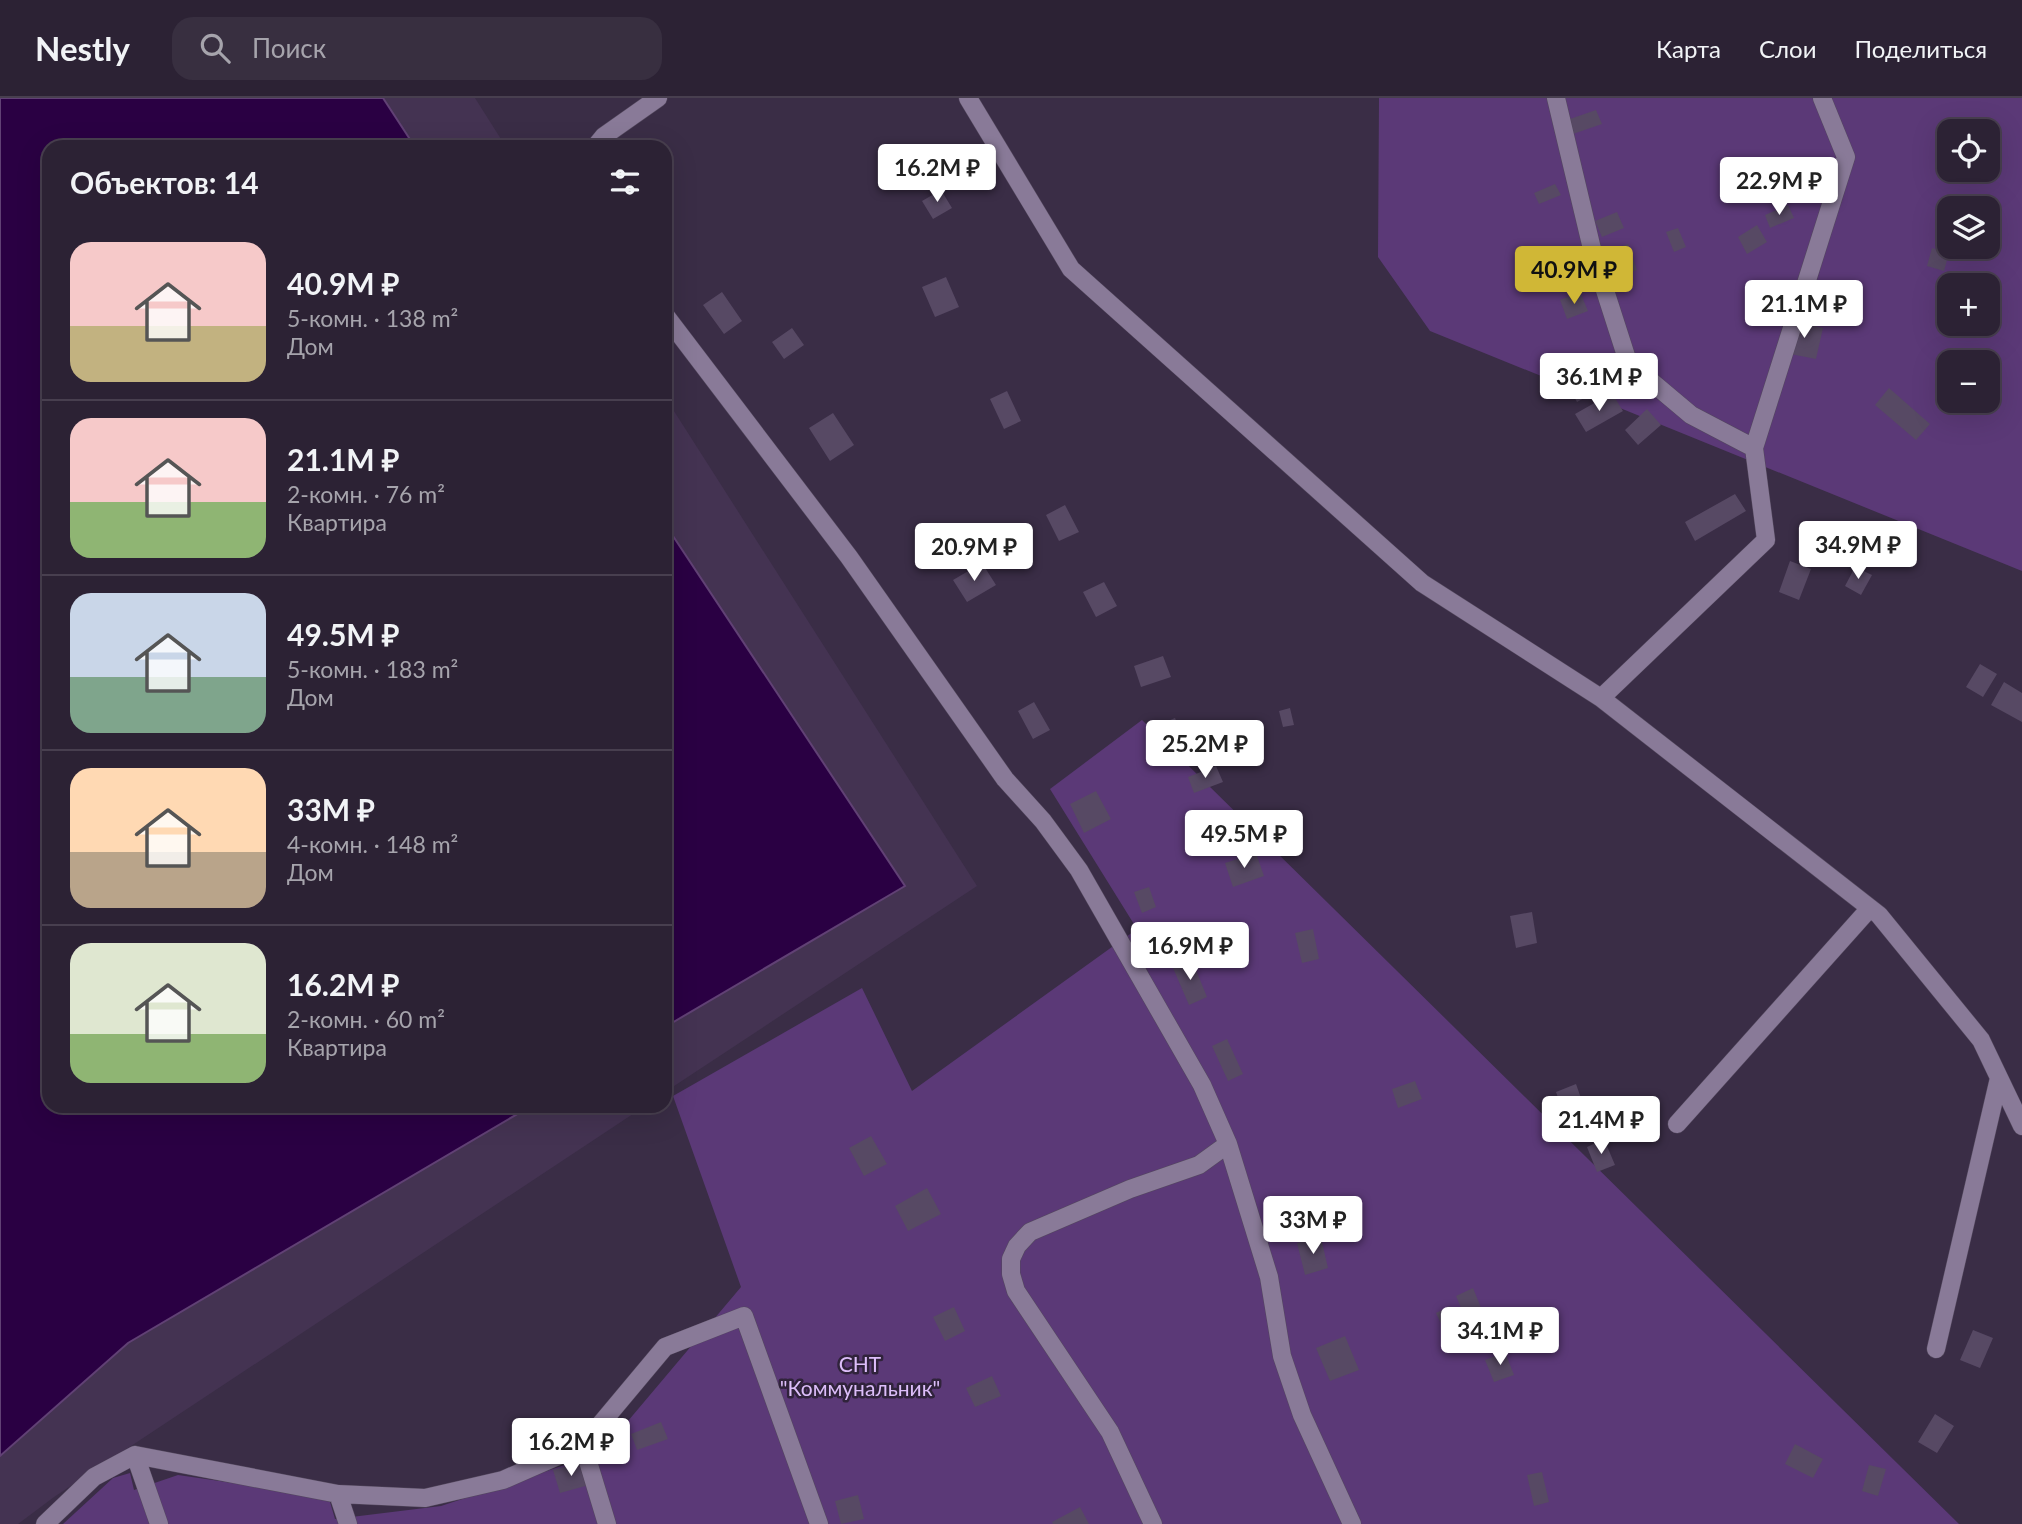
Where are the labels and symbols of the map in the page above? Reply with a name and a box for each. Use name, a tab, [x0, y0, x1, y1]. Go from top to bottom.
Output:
pin: 16.2M ₽	[872, 144, 1002, 204]
pin: 22.9M ₽	[1714, 158, 1844, 217]
pin: 40.9M ₽	[1509, 246, 1639, 306]
pin: 21.1M ₽	[1739, 280, 1869, 340]
pin: 36.1M ₽	[1534, 354, 1664, 413]
pin: 34.9M ₽	[1793, 522, 1923, 581]
pin: 20.9M ₽	[909, 524, 1039, 583]
pin: 25.2M ₽	[1140, 720, 1270, 780]
pin: 49.5M ₽	[1179, 810, 1309, 870]
pin: 16.9M ₽	[1125, 922, 1255, 982]
pin: 21.4M ₽	[1536, 1096, 1666, 1156]
pin: 33M ₽	[1264, 1196, 1362, 1256]
pin: 34.1M ₽	[1435, 1308, 1565, 1367]
park label: СНТ "Коммунальник"	[780, 1351, 940, 1400]
pin: 16.2M ₽	[506, 1418, 636, 1478]

